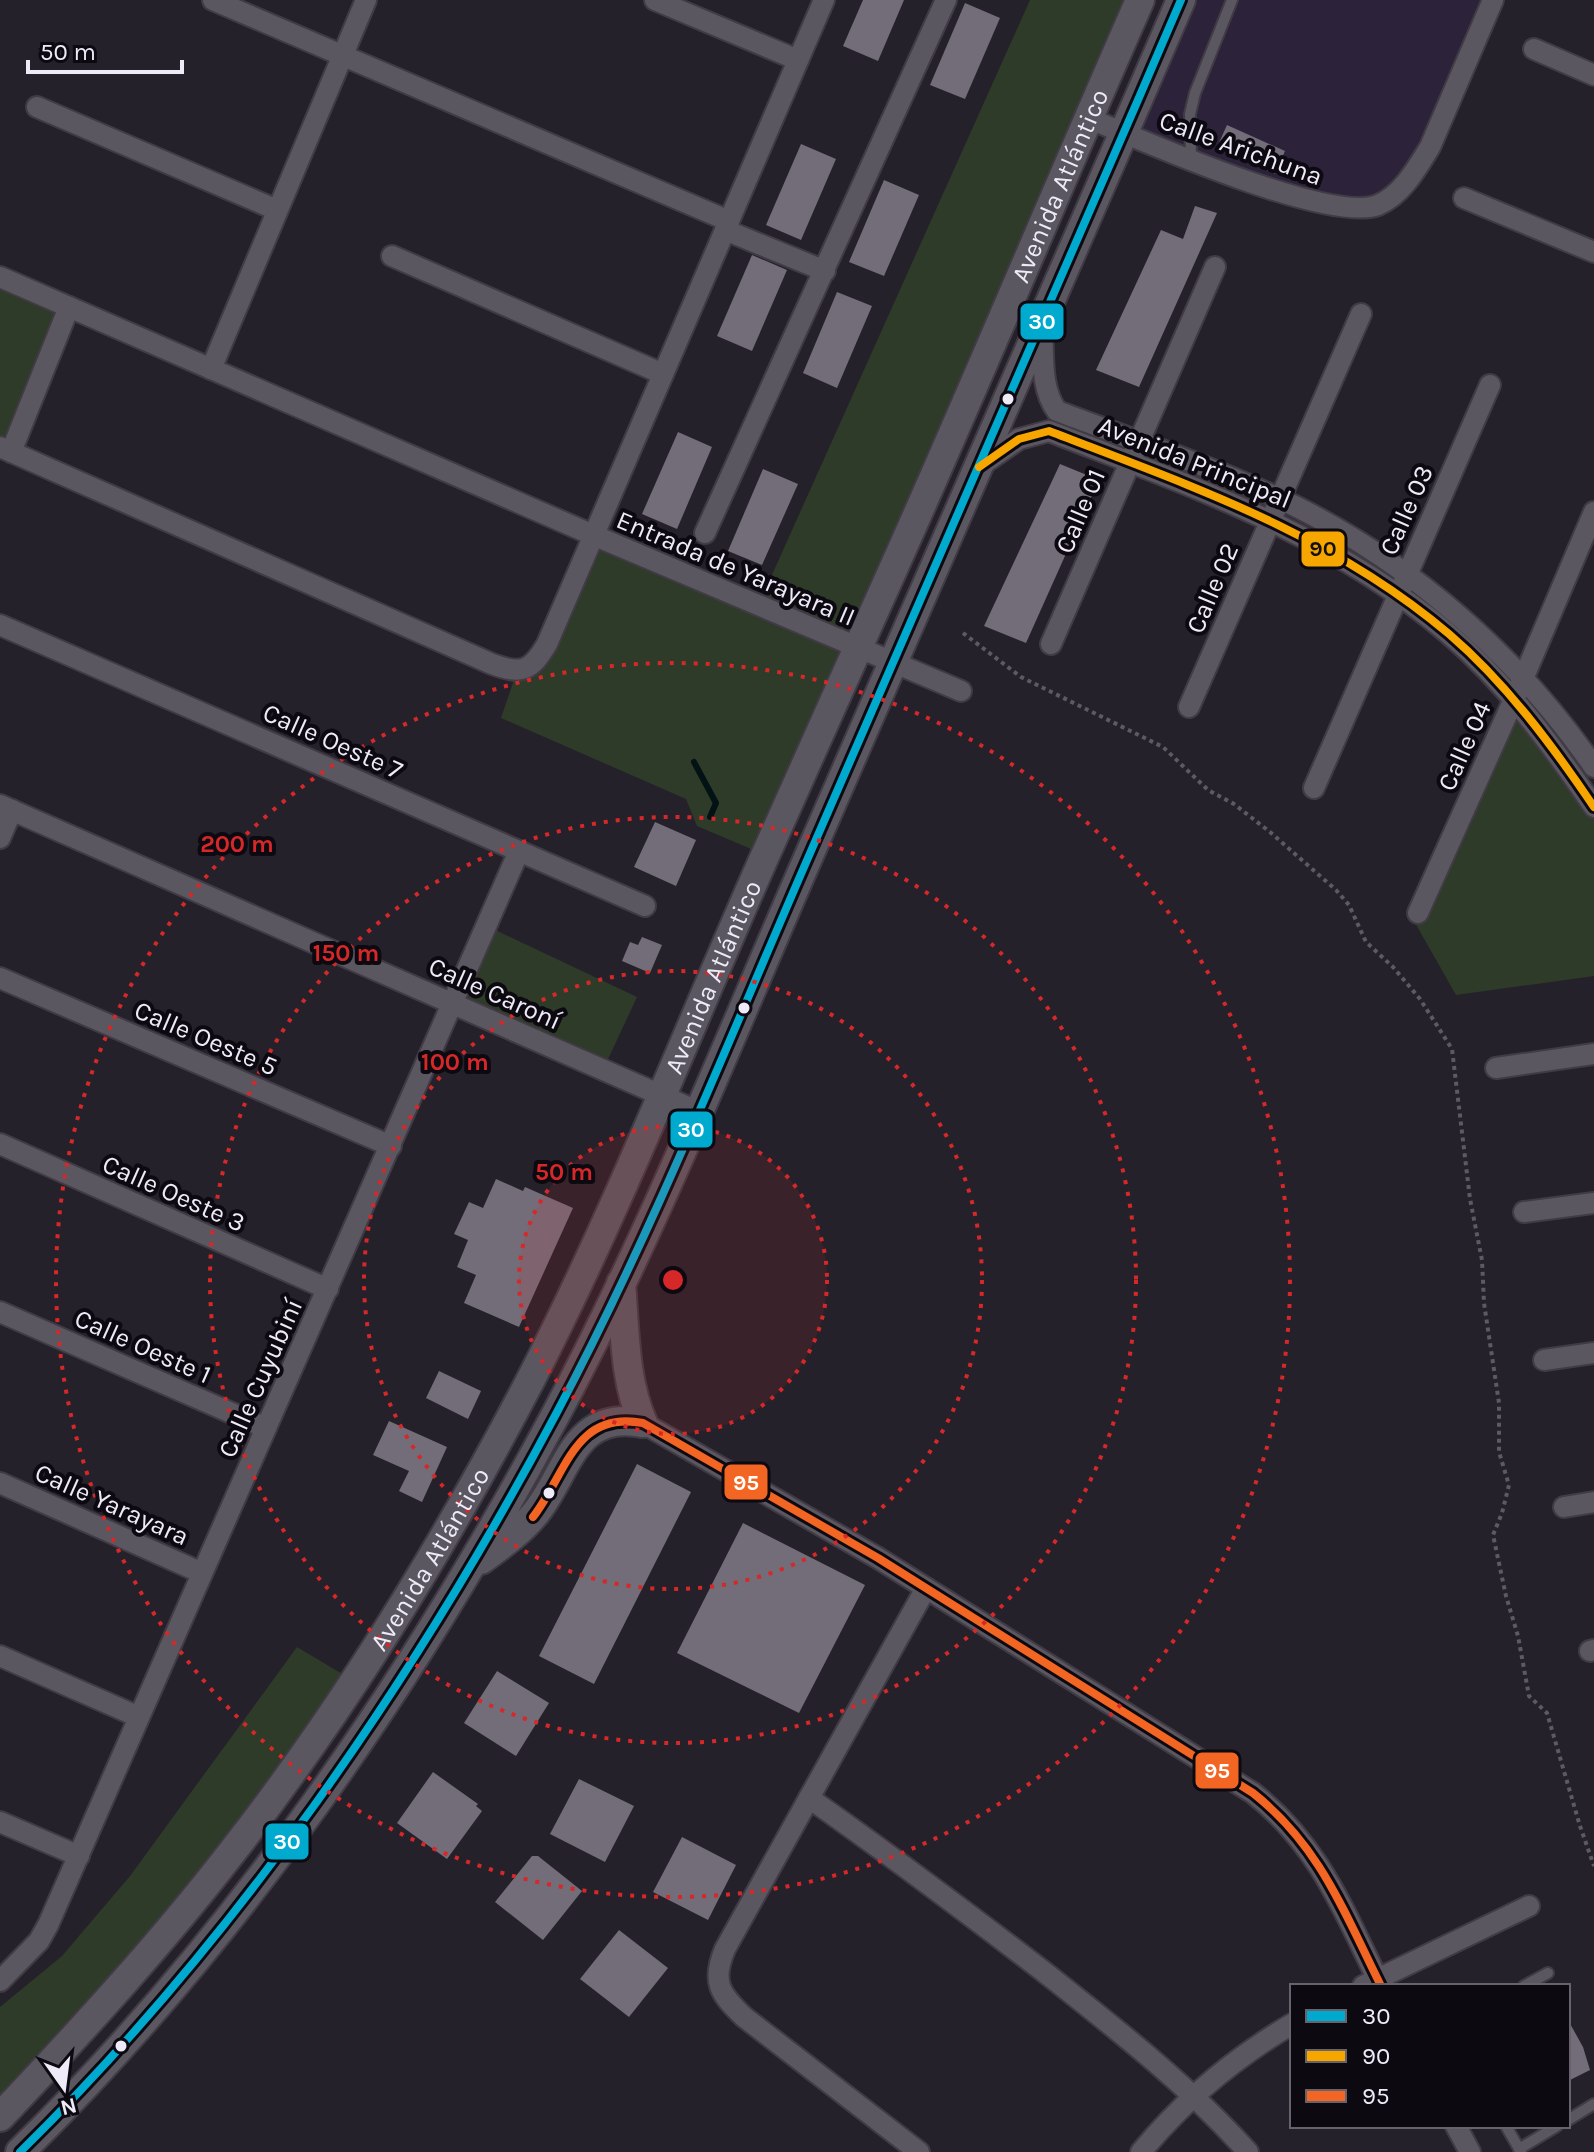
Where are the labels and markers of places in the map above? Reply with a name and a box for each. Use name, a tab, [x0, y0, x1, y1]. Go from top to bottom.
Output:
unlabelled marker	[1000, 391, 1016, 407]
unlabelled marker	[736, 1000, 752, 1016]
centre of rings	[659, 1266, 687, 1294]
unlabelled marker	[541, 1485, 557, 1501]
unlabelled marker	[113, 2038, 129, 2054]

